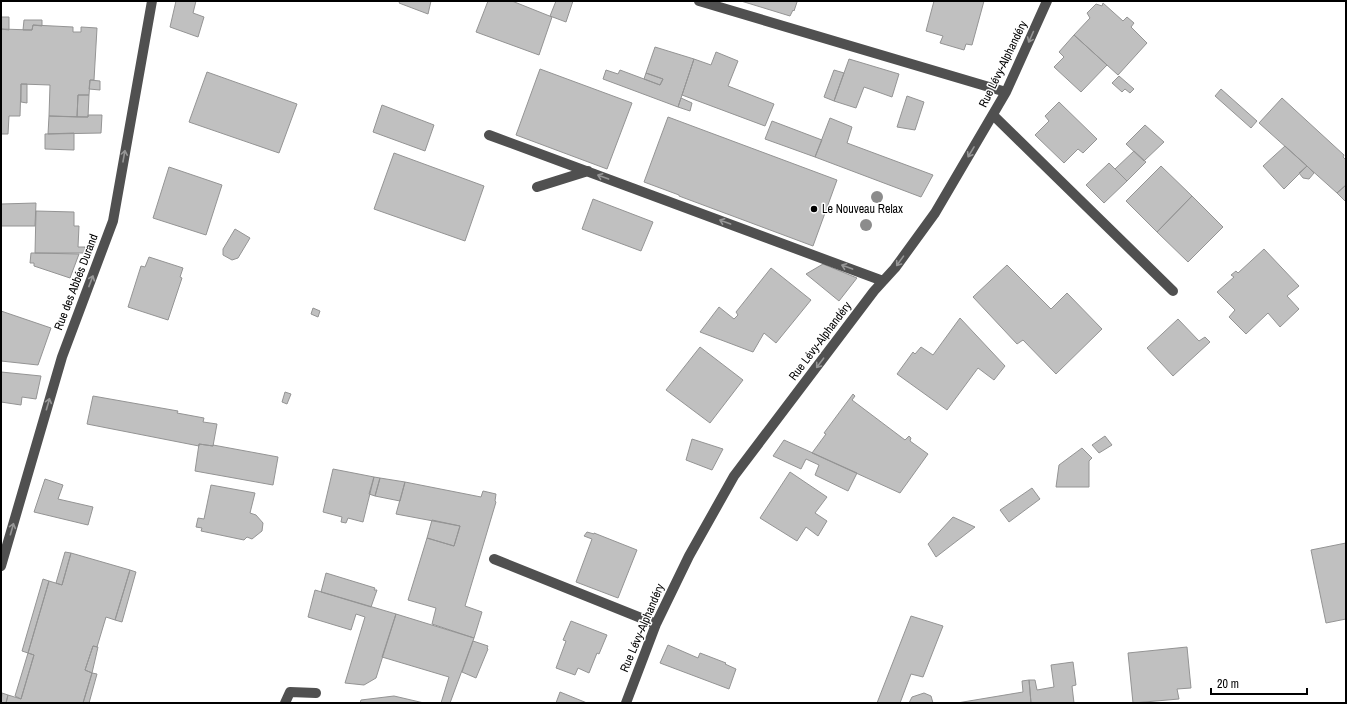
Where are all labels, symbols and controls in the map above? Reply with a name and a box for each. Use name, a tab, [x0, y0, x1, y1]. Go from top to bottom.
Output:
street label: Rue Lévy-Alphandéry	[975, 18, 1031, 110]
one-way arrow	[1027, 30, 1034, 42]
one-way arrow	[967, 146, 975, 158]
one-way arrow	[121, 150, 129, 163]
one-way arrow	[597, 172, 609, 180]
place label: Le Nouveau Relax	[822, 201, 903, 217]
marker: Le Nouveau Relax	[809, 204, 819, 214]
one-way arrow	[719, 218, 732, 225]
street label: Rue des Abbés Durand	[50, 232, 102, 332]
one-way arrow	[896, 255, 905, 266]
one-way arrow	[841, 263, 853, 271]
one-way arrow	[87, 275, 95, 287]
street label: Rue Lévy-Alphandéry	[785, 298, 855, 384]
one-way arrow	[816, 357, 824, 368]
one-way arrow	[45, 398, 52, 411]
one-way arrow	[9, 522, 16, 535]
street label: Rue Lévy-Alphandéry	[616, 581, 668, 675]
scale bar	[1211, 670, 1307, 696]
text: 20 m	[1217, 676, 1239, 692]

